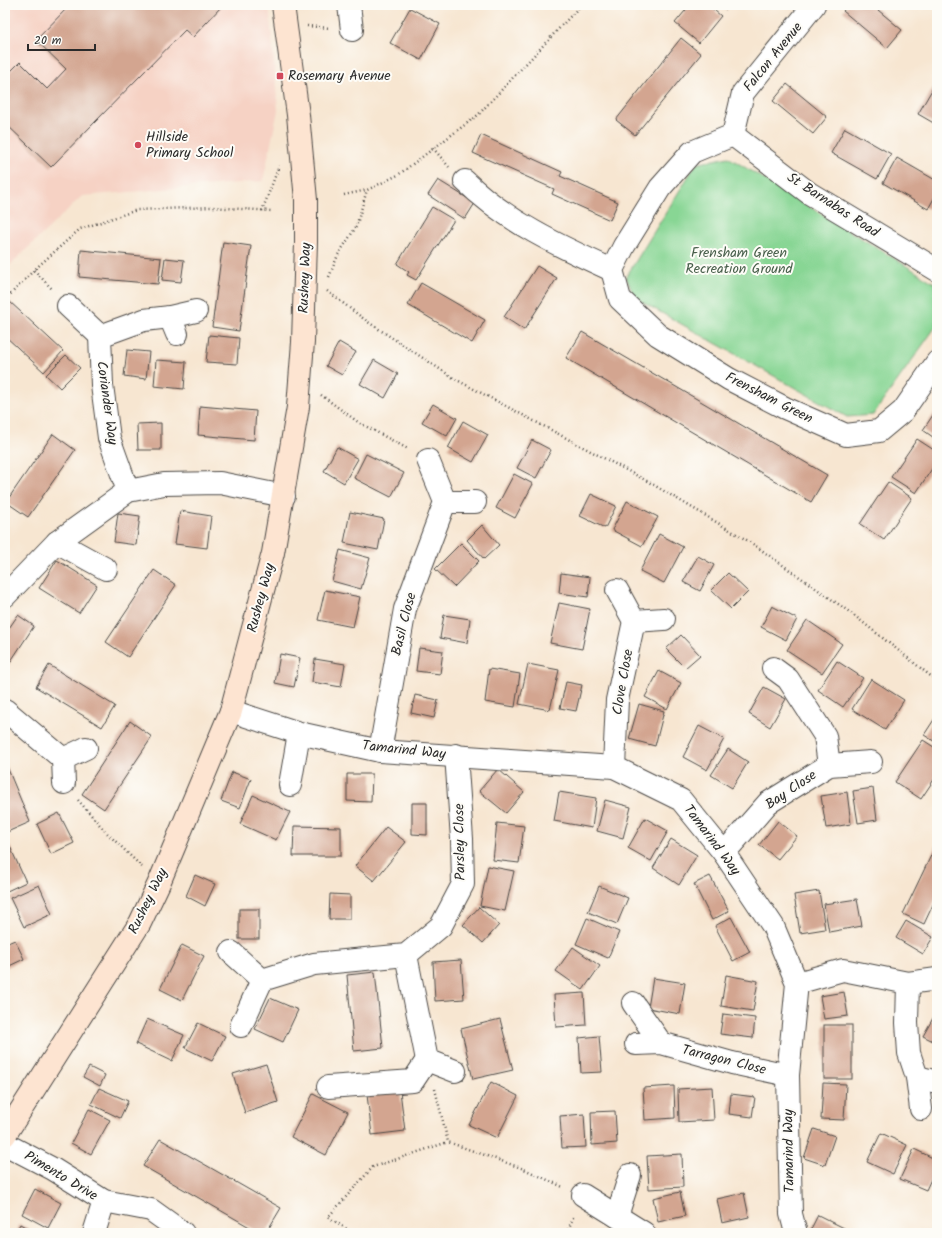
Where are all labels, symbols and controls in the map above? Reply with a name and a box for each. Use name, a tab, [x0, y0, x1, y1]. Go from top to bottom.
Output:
street label: Falcon Avenue	[738, 17, 808, 97]
scale bar	[28, 26, 95, 52]
text: 20 m	[34, 31, 62, 50]
place label: Rosemary Avenue	[288, 65, 391, 87]
marker: Rosemary Avenue	[275, 71, 285, 81]
place label: Hillside Primary School	[146, 126, 234, 164]
marker: Hillside Primary School	[133, 140, 143, 150]
street label: St Barnabas Road	[782, 167, 884, 244]
street label: Rushey Way	[293, 242, 317, 314]
park label: Frensham Green Recreation Ground	[685, 242, 794, 280]
street label: Coriander Way	[90, 360, 124, 447]
street label: Frensham Green	[721, 366, 817, 430]
street label: Rushey Way	[241, 560, 281, 635]
street label: Basil Close	[386, 589, 423, 658]
street label: Clove Close	[606, 647, 640, 717]
street label: Tamarind Way	[361, 735, 447, 765]
street label: Bay Close	[761, 764, 822, 815]
street label: Tamarind Way	[678, 800, 746, 880]
street label: Parsley Close	[448, 803, 472, 881]
street label: Rushey Way	[123, 864, 174, 938]
street label: Tarragon Close	[679, 1039, 769, 1081]
street label: Tamarind Way	[777, 1108, 801, 1193]
street label: Pimento Drive	[20, 1145, 103, 1207]

